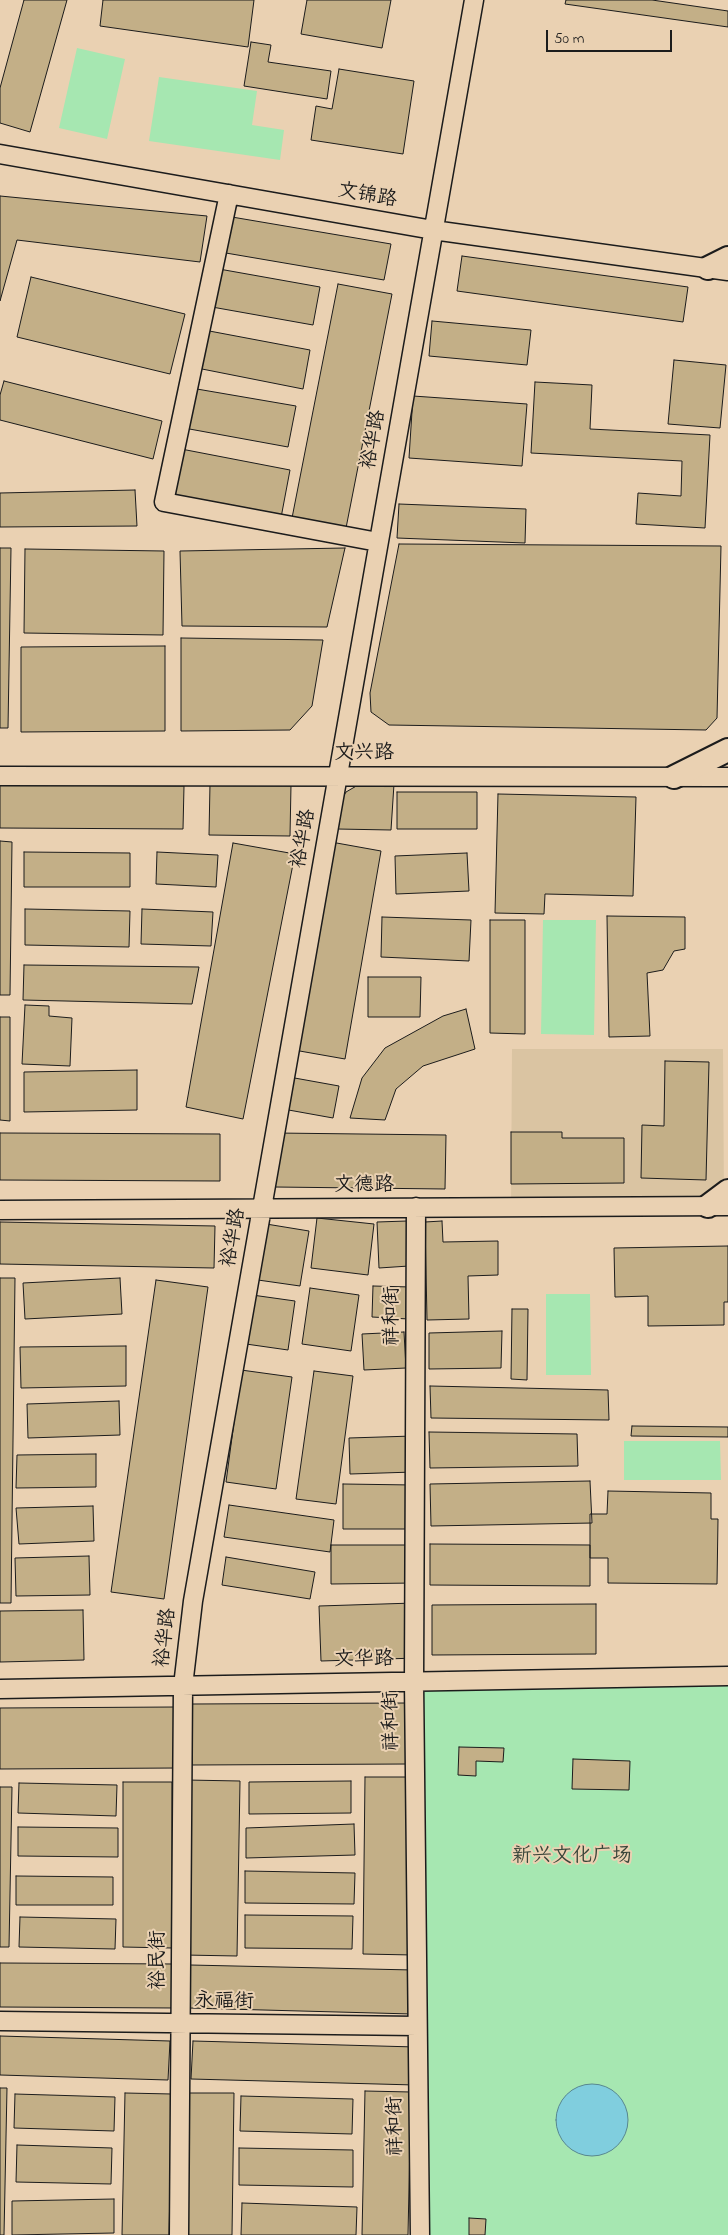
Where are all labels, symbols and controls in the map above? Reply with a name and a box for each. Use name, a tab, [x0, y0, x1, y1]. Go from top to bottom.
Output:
scale bar	[548, 20, 674, 52]
text: 50 m	[554, 28, 584, 50]
street label: 文锦路	[335, 180, 399, 214]
street label: 裕华路	[358, 408, 392, 472]
street label: 文兴路	[334, 743, 394, 767]
street label: 裕华路	[288, 807, 322, 871]
street label: 文德路	[334, 1175, 394, 1199]
street label: 裕华路	[218, 1206, 252, 1270]
street label: 祥和街	[382, 1286, 406, 1346]
street label: 裕华路	[151, 1607, 183, 1669]
street label: 文华路	[334, 1648, 394, 1674]
street label: 祥和街	[380, 1691, 406, 1751]
park label: 新兴文化广场	[512, 1846, 632, 1870]
street label: 裕民街	[148, 1930, 172, 1990]
street label: 永福街	[194, 1990, 254, 2016]
street label: 祥和街	[384, 2096, 410, 2156]

